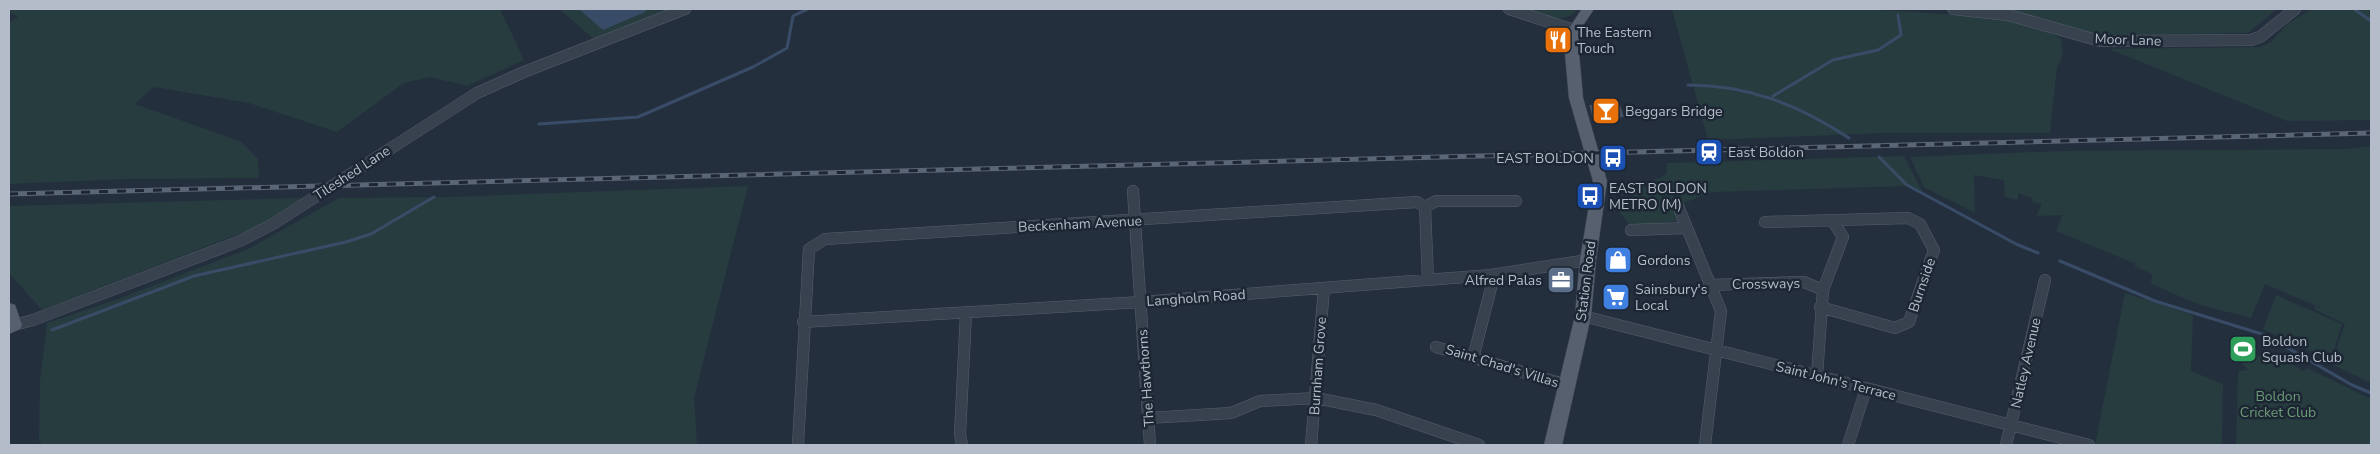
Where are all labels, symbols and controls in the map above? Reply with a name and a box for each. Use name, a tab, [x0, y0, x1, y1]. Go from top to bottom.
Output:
place label: The Eastern Touch	[1577, 23, 1652, 58]
restaurant icon: The Eastern Touch	[1543, 25, 1573, 55]
street label: Moor Lane	[2094, 29, 2162, 51]
bar icon: Beggars Bridge	[1591, 96, 1621, 126]
place label: Beggars Bridge	[1625, 102, 1723, 121]
station icon: East Boldon	[1694, 137, 1724, 167]
street label: Tileshed Lane	[310, 141, 394, 205]
bus stop icon: EAST BOLDON	[1598, 143, 1628, 173]
place label: East Boldon	[1728, 143, 1804, 162]
place label: EAST BOLDON	[1496, 149, 1594, 168]
place label: EAST BOLDON METRO (M)	[1609, 179, 1707, 214]
bus stop icon: EAST BOLDON METRO (M)	[1575, 181, 1605, 211]
street label: Beckenham Avenue	[1017, 211, 1143, 237]
street label: Station Road	[1572, 240, 1600, 322]
shop icon: Gordons	[1603, 245, 1633, 275]
place label: Gordons	[1637, 251, 1691, 270]
street label: Burnside	[1904, 255, 1940, 315]
office icon: Alfred Palas	[1546, 265, 1576, 295]
place label: Alfred Palas	[1465, 271, 1542, 290]
street label: Crossways	[1732, 274, 1801, 294]
place label: Sainsbury's Local	[1635, 280, 1708, 315]
supermarket icon: Sainsbury's Local	[1601, 282, 1631, 312]
street label: Langholm Road	[1146, 285, 1246, 311]
street label: Burnham Grove	[1305, 316, 1331, 416]
street label: Natley Avenue	[2006, 316, 2046, 410]
street label: The Hawthorns	[1133, 328, 1159, 427]
place label: Boldon Squash Club	[2262, 332, 2342, 367]
sports icon: Boldon Squash Club	[2228, 334, 2258, 364]
street label: Saint Chad's Villas	[1443, 340, 1561, 392]
street label: Saint John's Terrace	[1774, 357, 1898, 405]
park label: Boldon Cricket Club	[2240, 387, 2316, 422]

